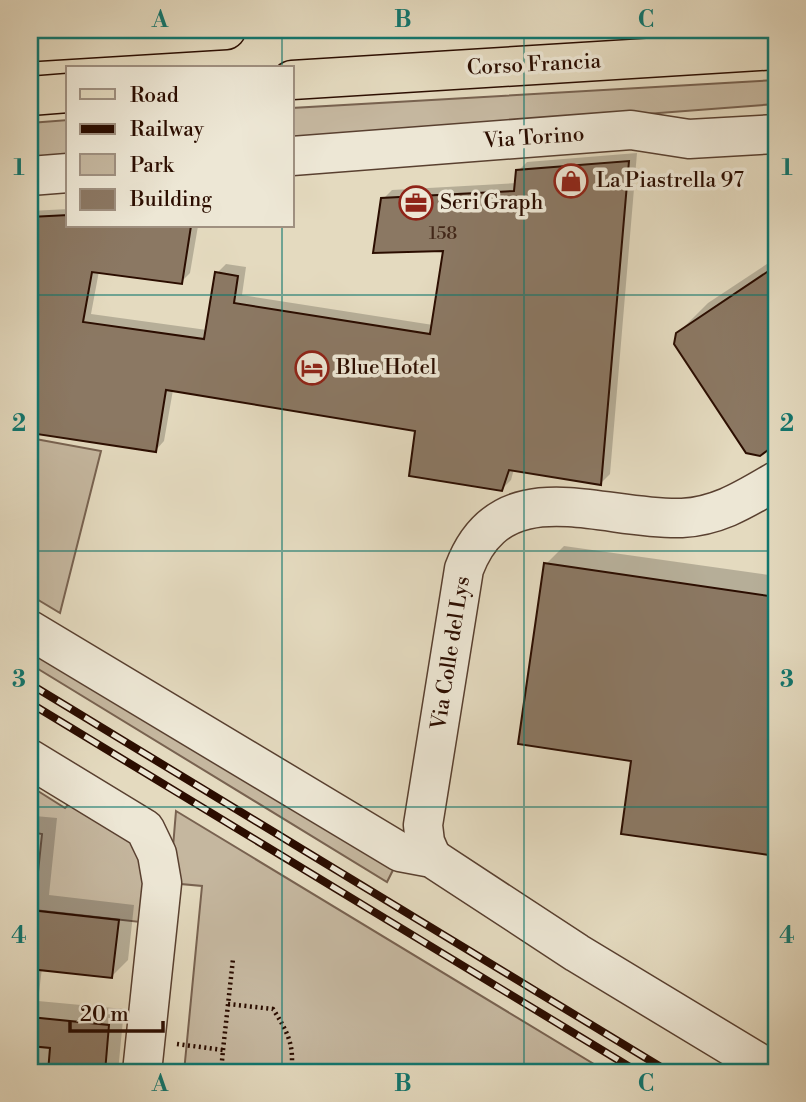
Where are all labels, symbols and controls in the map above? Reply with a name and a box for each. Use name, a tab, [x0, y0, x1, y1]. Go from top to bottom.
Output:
text: A	[151, 6, 169, 34]
text: B	[394, 6, 412, 34]
text: C	[638, 6, 654, 34]
street label: Corso Francia	[466, 48, 602, 82]
legend	[66, 66, 294, 228]
text: Road	[130, 83, 179, 109]
text: Railway	[130, 117, 205, 143]
street label: Via Torino	[482, 122, 585, 155]
text: Park	[130, 153, 175, 179]
text: 1	[13, 154, 25, 182]
text: 1	[781, 154, 793, 182]
shop icon: La Piastrella 97	[552, 162, 590, 200]
place label: La Piastrella 97	[596, 168, 744, 194]
office icon: Seri Graph	[397, 184, 435, 222]
text: Building	[129, 187, 212, 213]
place label: Seri Graph	[440, 190, 544, 216]
house number: 158	[429, 222, 457, 245]
hotel icon: Blue Hotel	[293, 349, 331, 387]
place label: Blue Hotel	[335, 355, 436, 381]
text: 2	[12, 410, 26, 438]
text: 2	[780, 410, 794, 438]
street label: Via Colle del Lys	[426, 574, 476, 733]
text: 3	[12, 666, 26, 694]
text: 3	[780, 666, 794, 694]
text: 4	[11, 922, 27, 950]
text: 4	[779, 922, 795, 950]
scale bar	[70, 990, 163, 1034]
text: 20 m	[80, 1002, 129, 1028]
text: A	[151, 1070, 169, 1098]
text: B	[394, 1070, 412, 1098]
text: C	[638, 1070, 654, 1098]

